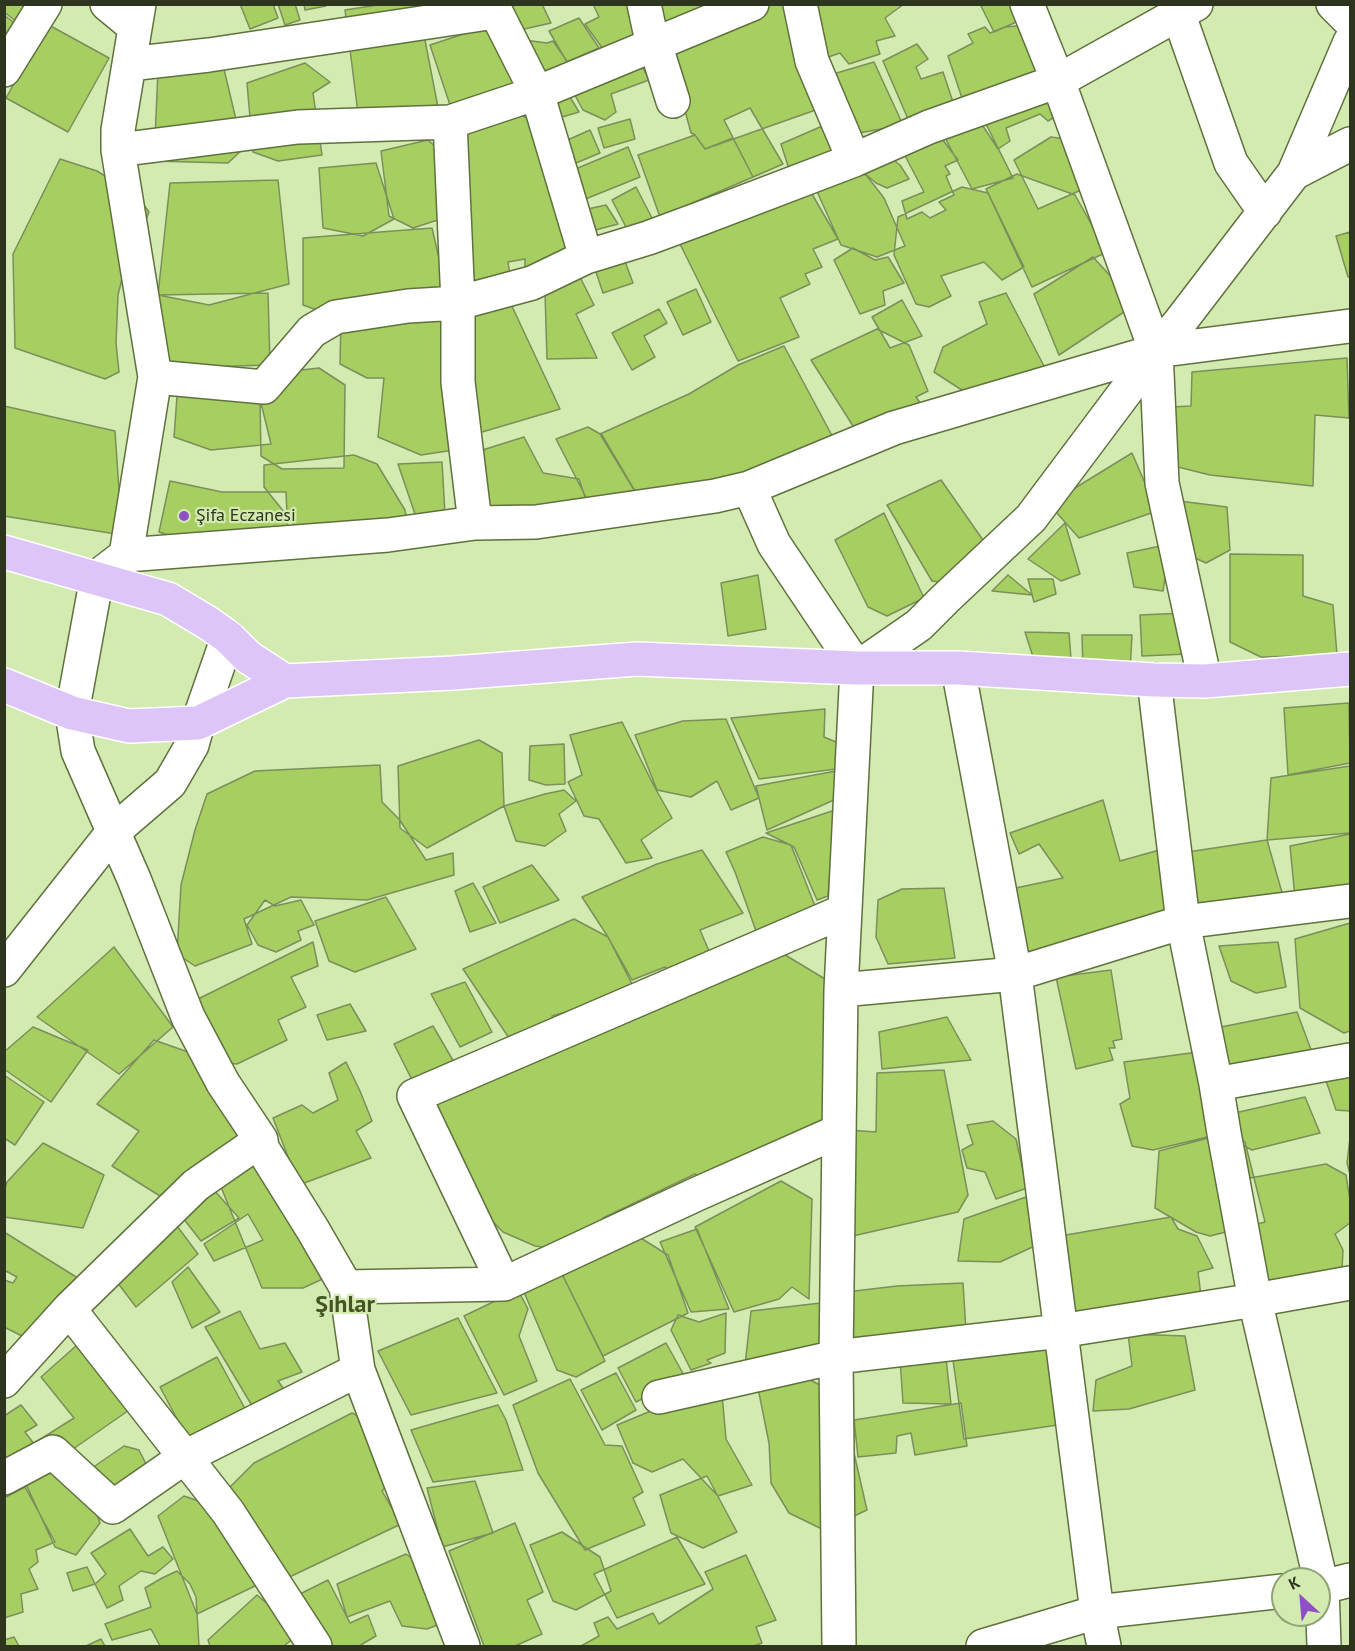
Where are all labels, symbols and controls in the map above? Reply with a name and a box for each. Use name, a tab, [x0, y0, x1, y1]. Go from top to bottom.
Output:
place label: Şifa Eczanesi	[196, 505, 296, 527]
marker: Şifa Eczanesi	[177, 509, 191, 523]
district label: Şıhlar	[315, 1291, 375, 1319]
north arrow	[1271, 1567, 1331, 1627]
text: K	[1285, 1571, 1303, 1594]

